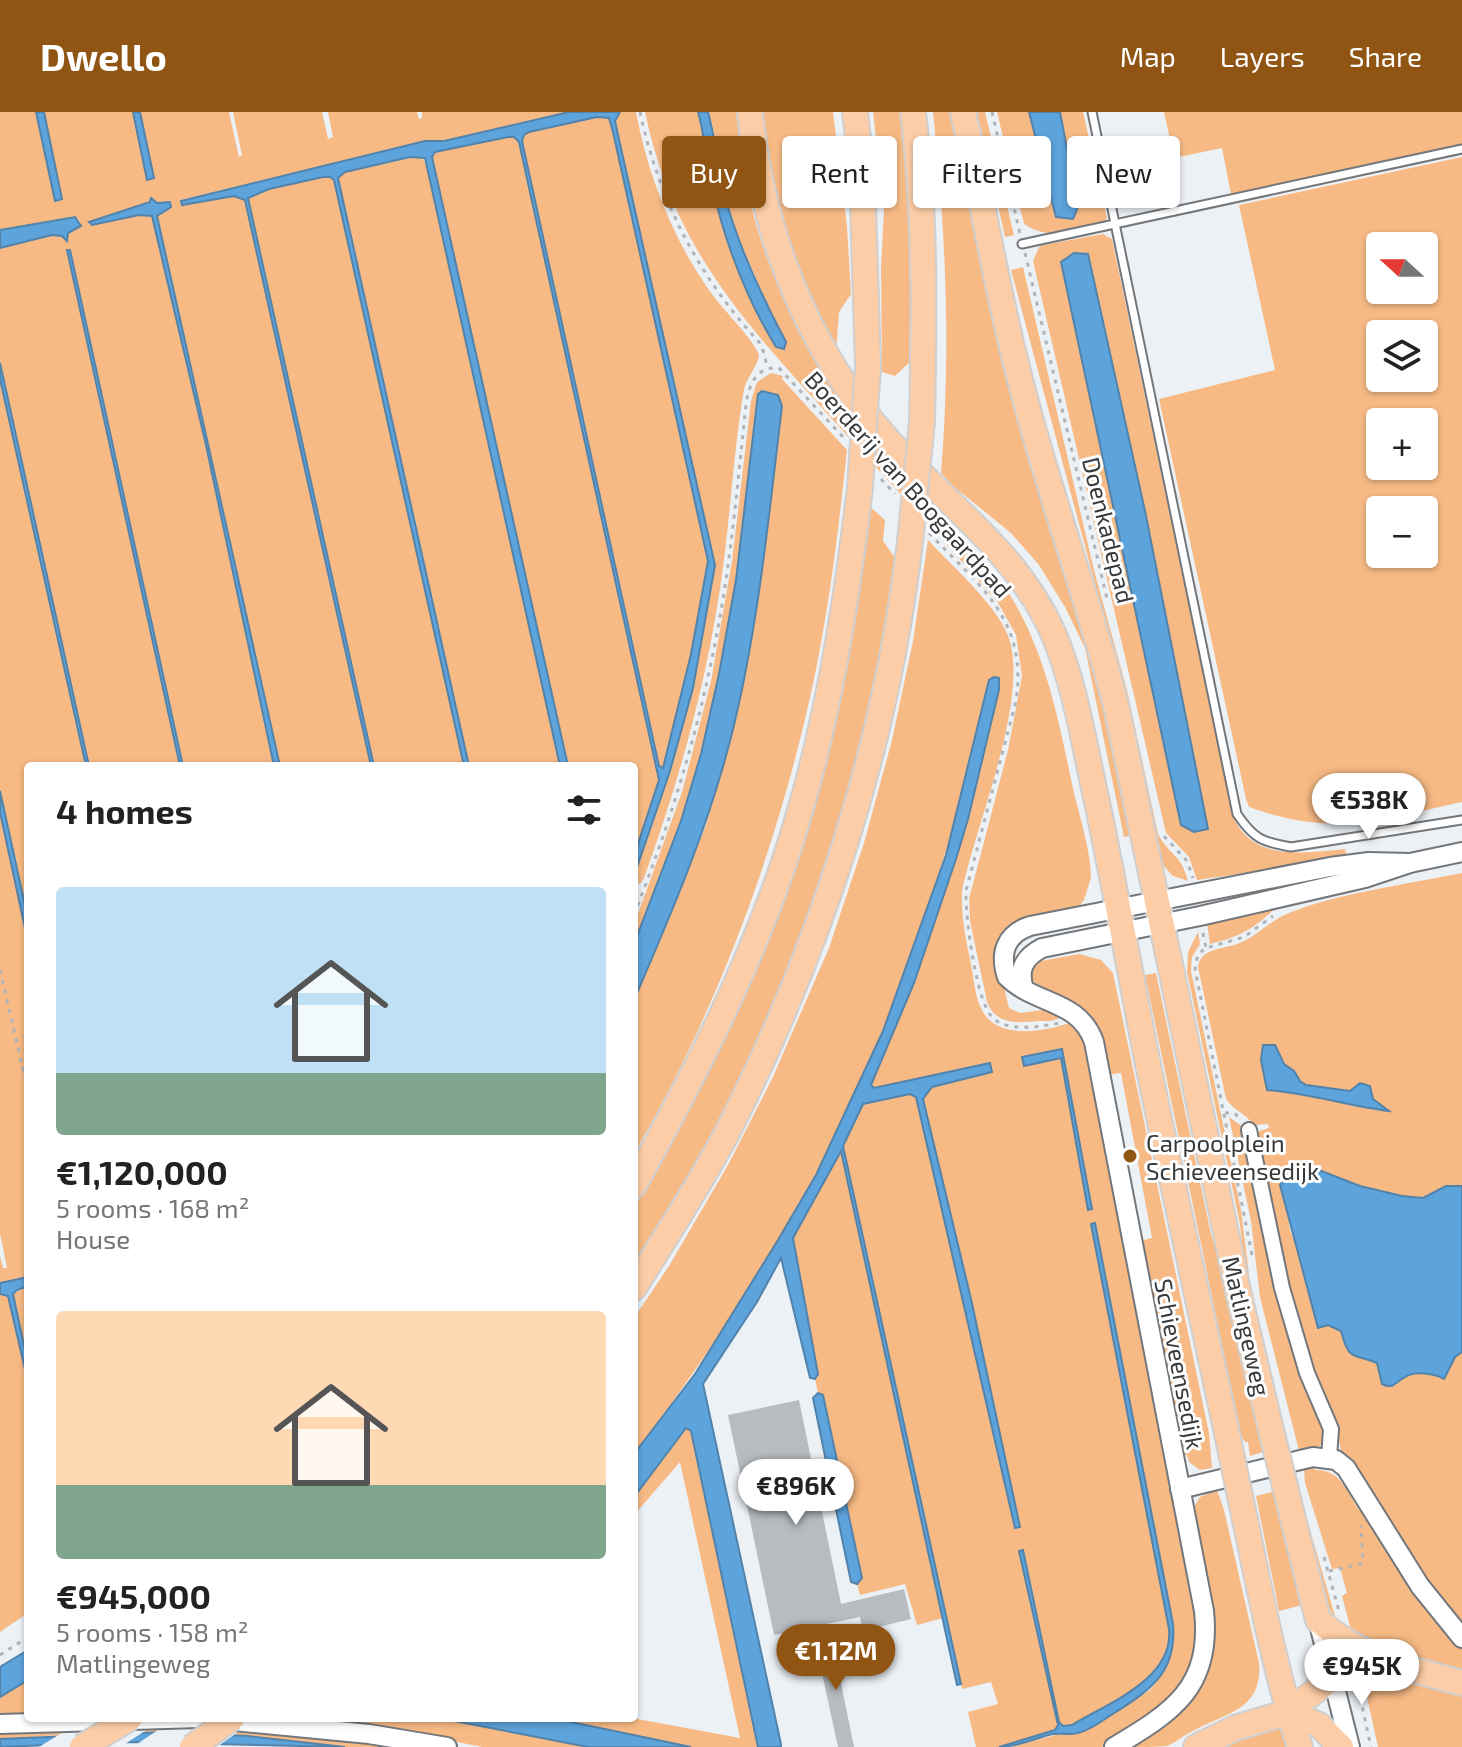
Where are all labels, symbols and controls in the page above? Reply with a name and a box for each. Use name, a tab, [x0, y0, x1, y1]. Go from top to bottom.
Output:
text: Dwello	[40, 33, 167, 79]
text: Map	[1120, 39, 1176, 73]
text: Layers	[1220, 39, 1305, 73]
text: Share	[1349, 39, 1422, 73]
chip: Buy	[662, 136, 766, 208]
chip: Rent	[782, 136, 897, 208]
chip: Filters	[913, 136, 1051, 208]
chip: New	[1067, 136, 1180, 208]
north arrow	[1366, 232, 1438, 304]
map controls	[1366, 232, 1438, 568]
button: layers	[1366, 320, 1438, 392]
street label: Boerderij van Boogaardpad	[800, 365, 1018, 603]
button: +	[1366, 408, 1438, 480]
street label: Doenkadepad	[1077, 454, 1141, 606]
button: −	[1366, 496, 1438, 568]
pin: €538K	[1313, 773, 1425, 841]
text: €538K	[1330, 783, 1408, 814]
icon: filters	[562, 788, 606, 832]
text: 4 homes	[56, 790, 193, 831]
icon: home	[259, 939, 403, 1083]
place label: Carpoolplein Schieveensedijk	[1146, 1128, 1319, 1185]
marker: Carpoolplein Schieveensedijk	[1121, 1147, 1139, 1165]
text: €1,120,000	[56, 1151, 228, 1192]
text: 5 rooms · 168 m²	[56, 1192, 249, 1223]
text: House	[56, 1223, 130, 1254]
street label: Matlingeweg	[1217, 1253, 1277, 1399]
street label: Schieveensedijk	[1149, 1276, 1211, 1452]
icon: home	[259, 1363, 403, 1507]
pin: €896K	[740, 1459, 852, 1527]
text: €896K	[756, 1469, 836, 1500]
text: €945,000	[56, 1575, 211, 1616]
text: 5 rooms · 158 m²	[56, 1616, 248, 1647]
pin: €1.12M	[771, 1624, 901, 1692]
text: €1.12M	[794, 1634, 878, 1665]
pin: €945K	[1306, 1639, 1418, 1707]
text: Matlingeweg	[56, 1647, 210, 1678]
text: €945K	[1322, 1649, 1402, 1680]

